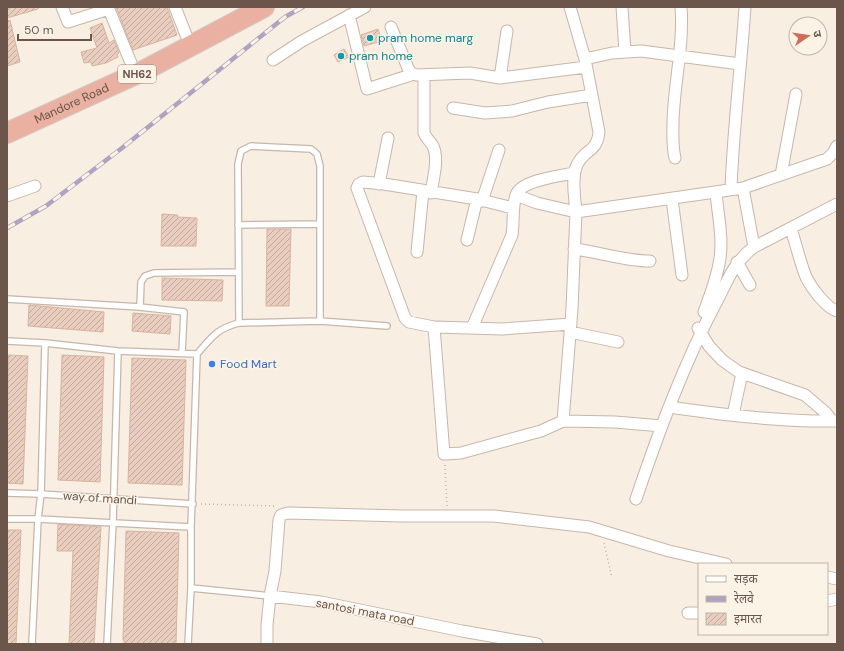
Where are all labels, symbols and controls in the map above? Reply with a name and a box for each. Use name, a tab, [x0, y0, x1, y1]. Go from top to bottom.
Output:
scale bar	[18, 16, 91, 42]
north arrow	[788, 16, 828, 56]
text: 50 m	[24, 22, 53, 38]
text: उ	[810, 29, 825, 39]
place label: pram home marg	[378, 30, 474, 46]
marker: pram home marg	[365, 33, 375, 43]
place label: pram home	[349, 48, 413, 64]
marker: pram home	[336, 51, 346, 61]
road number: NH62	[118, 65, 156, 83]
street label: Mandore Road	[32, 80, 111, 127]
place label: Food Mart	[220, 356, 277, 372]
marker: Food Mart	[207, 359, 217, 369]
street label: way of mandi	[63, 487, 138, 509]
legend	[698, 563, 828, 635]
text: सड़क	[734, 571, 759, 587]
text: रेलवे	[734, 591, 754, 607]
street label: santosi mata road	[314, 595, 416, 629]
text: इमारत	[734, 611, 763, 627]

